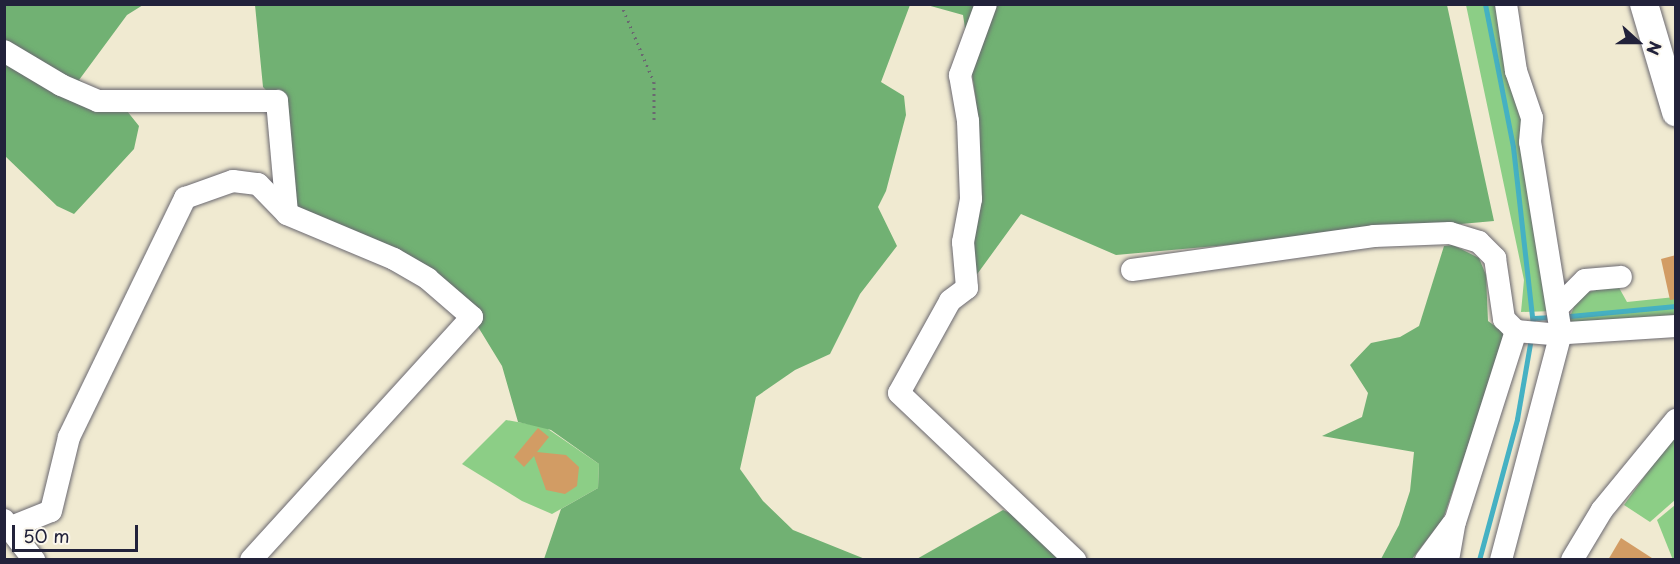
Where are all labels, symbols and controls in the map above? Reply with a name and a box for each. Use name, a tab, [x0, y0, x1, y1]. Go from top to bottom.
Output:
north arrow	[1608, 12, 1668, 72]
text: N	[1641, 38, 1668, 59]
scale bar	[15, 513, 141, 551]
text: 50 m	[23, 522, 70, 549]

